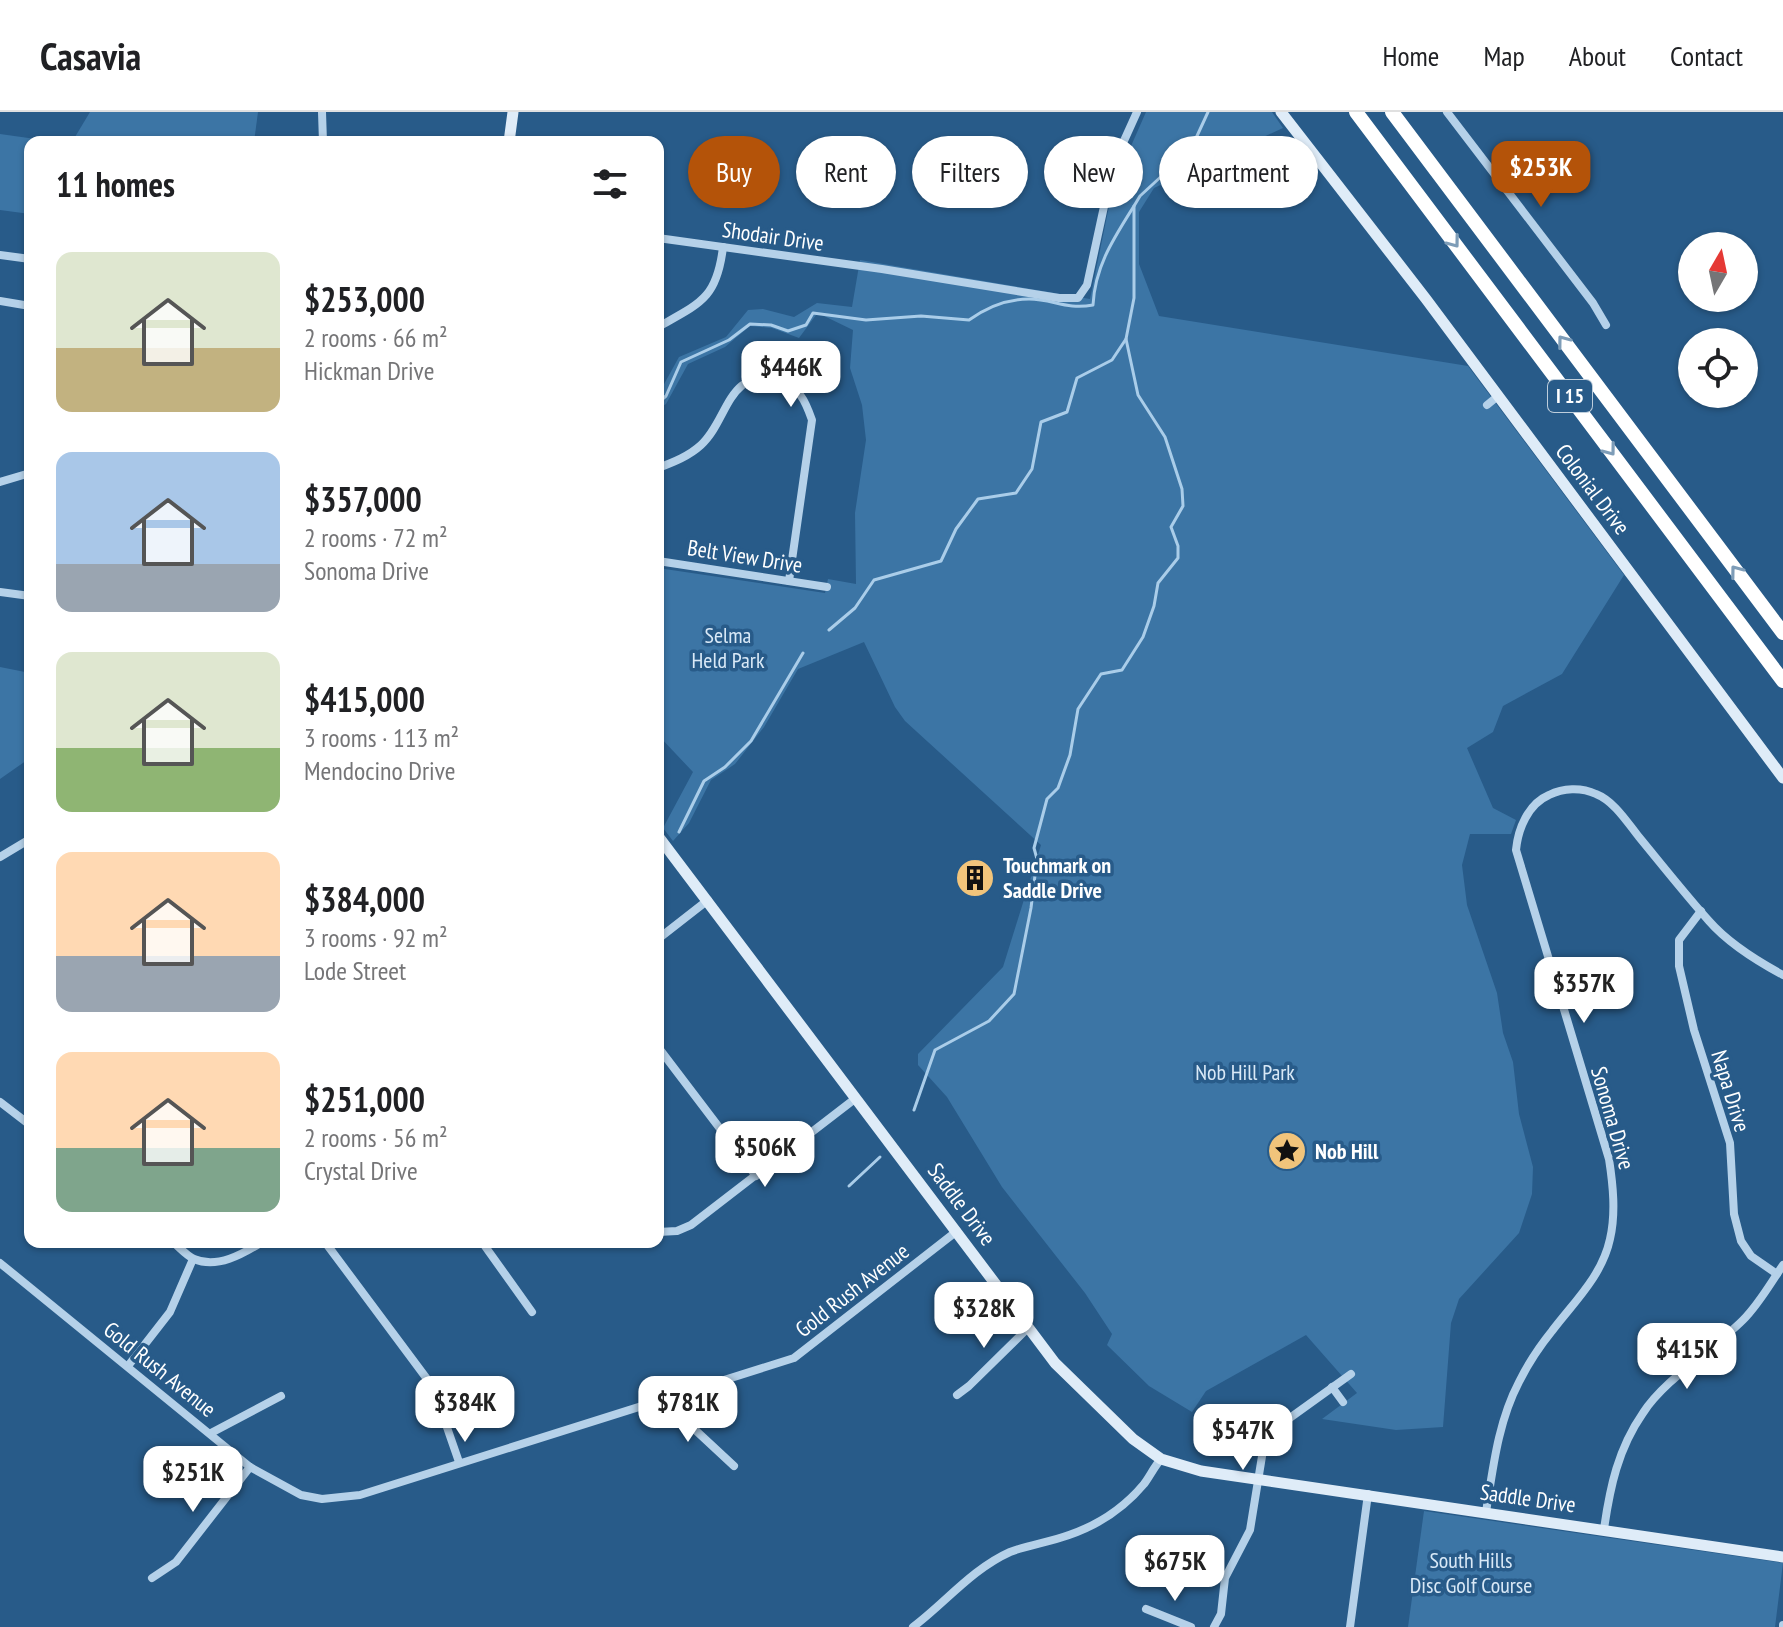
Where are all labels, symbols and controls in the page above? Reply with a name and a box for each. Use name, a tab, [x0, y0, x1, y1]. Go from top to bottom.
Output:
text: Casavia	[40, 31, 141, 80]
text: Home	[1383, 37, 1439, 74]
text: Map	[1483, 37, 1525, 74]
text: About	[1569, 37, 1626, 74]
text: Contact	[1670, 37, 1743, 74]
chip: Buy	[688, 136, 780, 208]
chip: Rent	[796, 136, 896, 208]
chip: Filters	[912, 136, 1028, 208]
chip: New	[1044, 136, 1143, 208]
chip: Apartment	[1159, 136, 1318, 208]
pin: $253K	[1485, 141, 1597, 209]
text: $253K	[1509, 150, 1573, 183]
text: 11 homes	[56, 162, 175, 206]
icon: filters	[588, 162, 632, 206]
street label: Shodair Drive	[720, 215, 826, 257]
north arrow	[1678, 232, 1758, 312]
map controls	[1678, 232, 1758, 408]
one-way arrow	[1444, 233, 1458, 247]
text: $253,000	[304, 277, 425, 321]
icon: home	[120, 284, 216, 380]
text: 2 rooms · 66 m²	[304, 321, 448, 354]
button: locate	[1678, 328, 1758, 408]
one-way arrow	[1559, 335, 1573, 350]
pin: $446K	[735, 341, 847, 409]
text: $446K	[759, 350, 823, 383]
text: Hickman Drive	[304, 354, 434, 387]
road number: I 15	[1548, 380, 1592, 412]
street label: Colonial Drive	[1550, 438, 1636, 540]
one-way arrow	[1600, 441, 1614, 455]
text: $357,000	[304, 477, 422, 521]
icon: home	[120, 484, 216, 580]
text: 2 rooms · 72 m²	[304, 521, 448, 554]
street label: Belt View Drive	[686, 533, 804, 579]
text: Sonoma Drive	[304, 554, 429, 587]
one-way arrow	[1732, 565, 1746, 580]
park label: Selma Held Park	[692, 621, 765, 674]
text: $415,000	[304, 677, 425, 721]
icon: home	[120, 684, 216, 780]
text: 3 rooms · 113 m²	[304, 721, 459, 754]
text: Mendocino Drive	[304, 754, 456, 787]
place label: Touchmark on Saddle Drive	[1003, 851, 1111, 904]
building icon: Touchmark on Saddle Drive	[954, 857, 996, 899]
text: $384,000	[304, 877, 425, 921]
icon: home	[120, 884, 216, 980]
text: 3 rooms · 92 m²	[304, 921, 448, 954]
text: Lode Street	[304, 954, 406, 987]
pin: $357K	[1528, 957, 1640, 1025]
text: $357K	[1552, 966, 1616, 999]
street label: Napa Drive	[1705, 1047, 1757, 1135]
park label: Nob Hill Park	[1195, 1058, 1295, 1086]
street label: Sonoma Drive	[1585, 1063, 1641, 1173]
text: $251,000	[304, 1077, 425, 1121]
icon: home	[120, 1084, 216, 1180]
text: 2 rooms · 56 m²	[304, 1121, 448, 1154]
pin: $506K	[709, 1121, 821, 1189]
text: $506K	[733, 1130, 797, 1163]
place icon: Nob Hill	[1266, 1130, 1308, 1172]
place label: Nob Hill	[1315, 1137, 1379, 1165]
text: Crystal Drive	[304, 1154, 418, 1187]
street label: Saddle Drive	[922, 1157, 1002, 1251]
street label: Gold Rush Avenue	[790, 1237, 914, 1343]
pin: $328K	[928, 1282, 1040, 1350]
text: $328K	[952, 1291, 1016, 1324]
street label: Gold Rush Avenue	[98, 1315, 222, 1423]
pin: $415K	[1631, 1323, 1743, 1391]
text: $415K	[1655, 1332, 1719, 1365]
pin: $384K	[409, 1376, 521, 1444]
pin: $781K	[632, 1376, 744, 1444]
text: $384K	[433, 1385, 497, 1418]
text: $781K	[656, 1385, 720, 1418]
pin: $547K	[1187, 1404, 1299, 1472]
text: $547K	[1211, 1413, 1275, 1446]
pin: $251K	[137, 1446, 249, 1514]
text: $251K	[161, 1455, 225, 1488]
street label: Saddle Drive	[1478, 1477, 1578, 1519]
pin: $675K	[1119, 1535, 1231, 1603]
text: $675K	[1143, 1544, 1207, 1577]
park label: South Hills Disc Golf Course	[1410, 1546, 1532, 1599]

